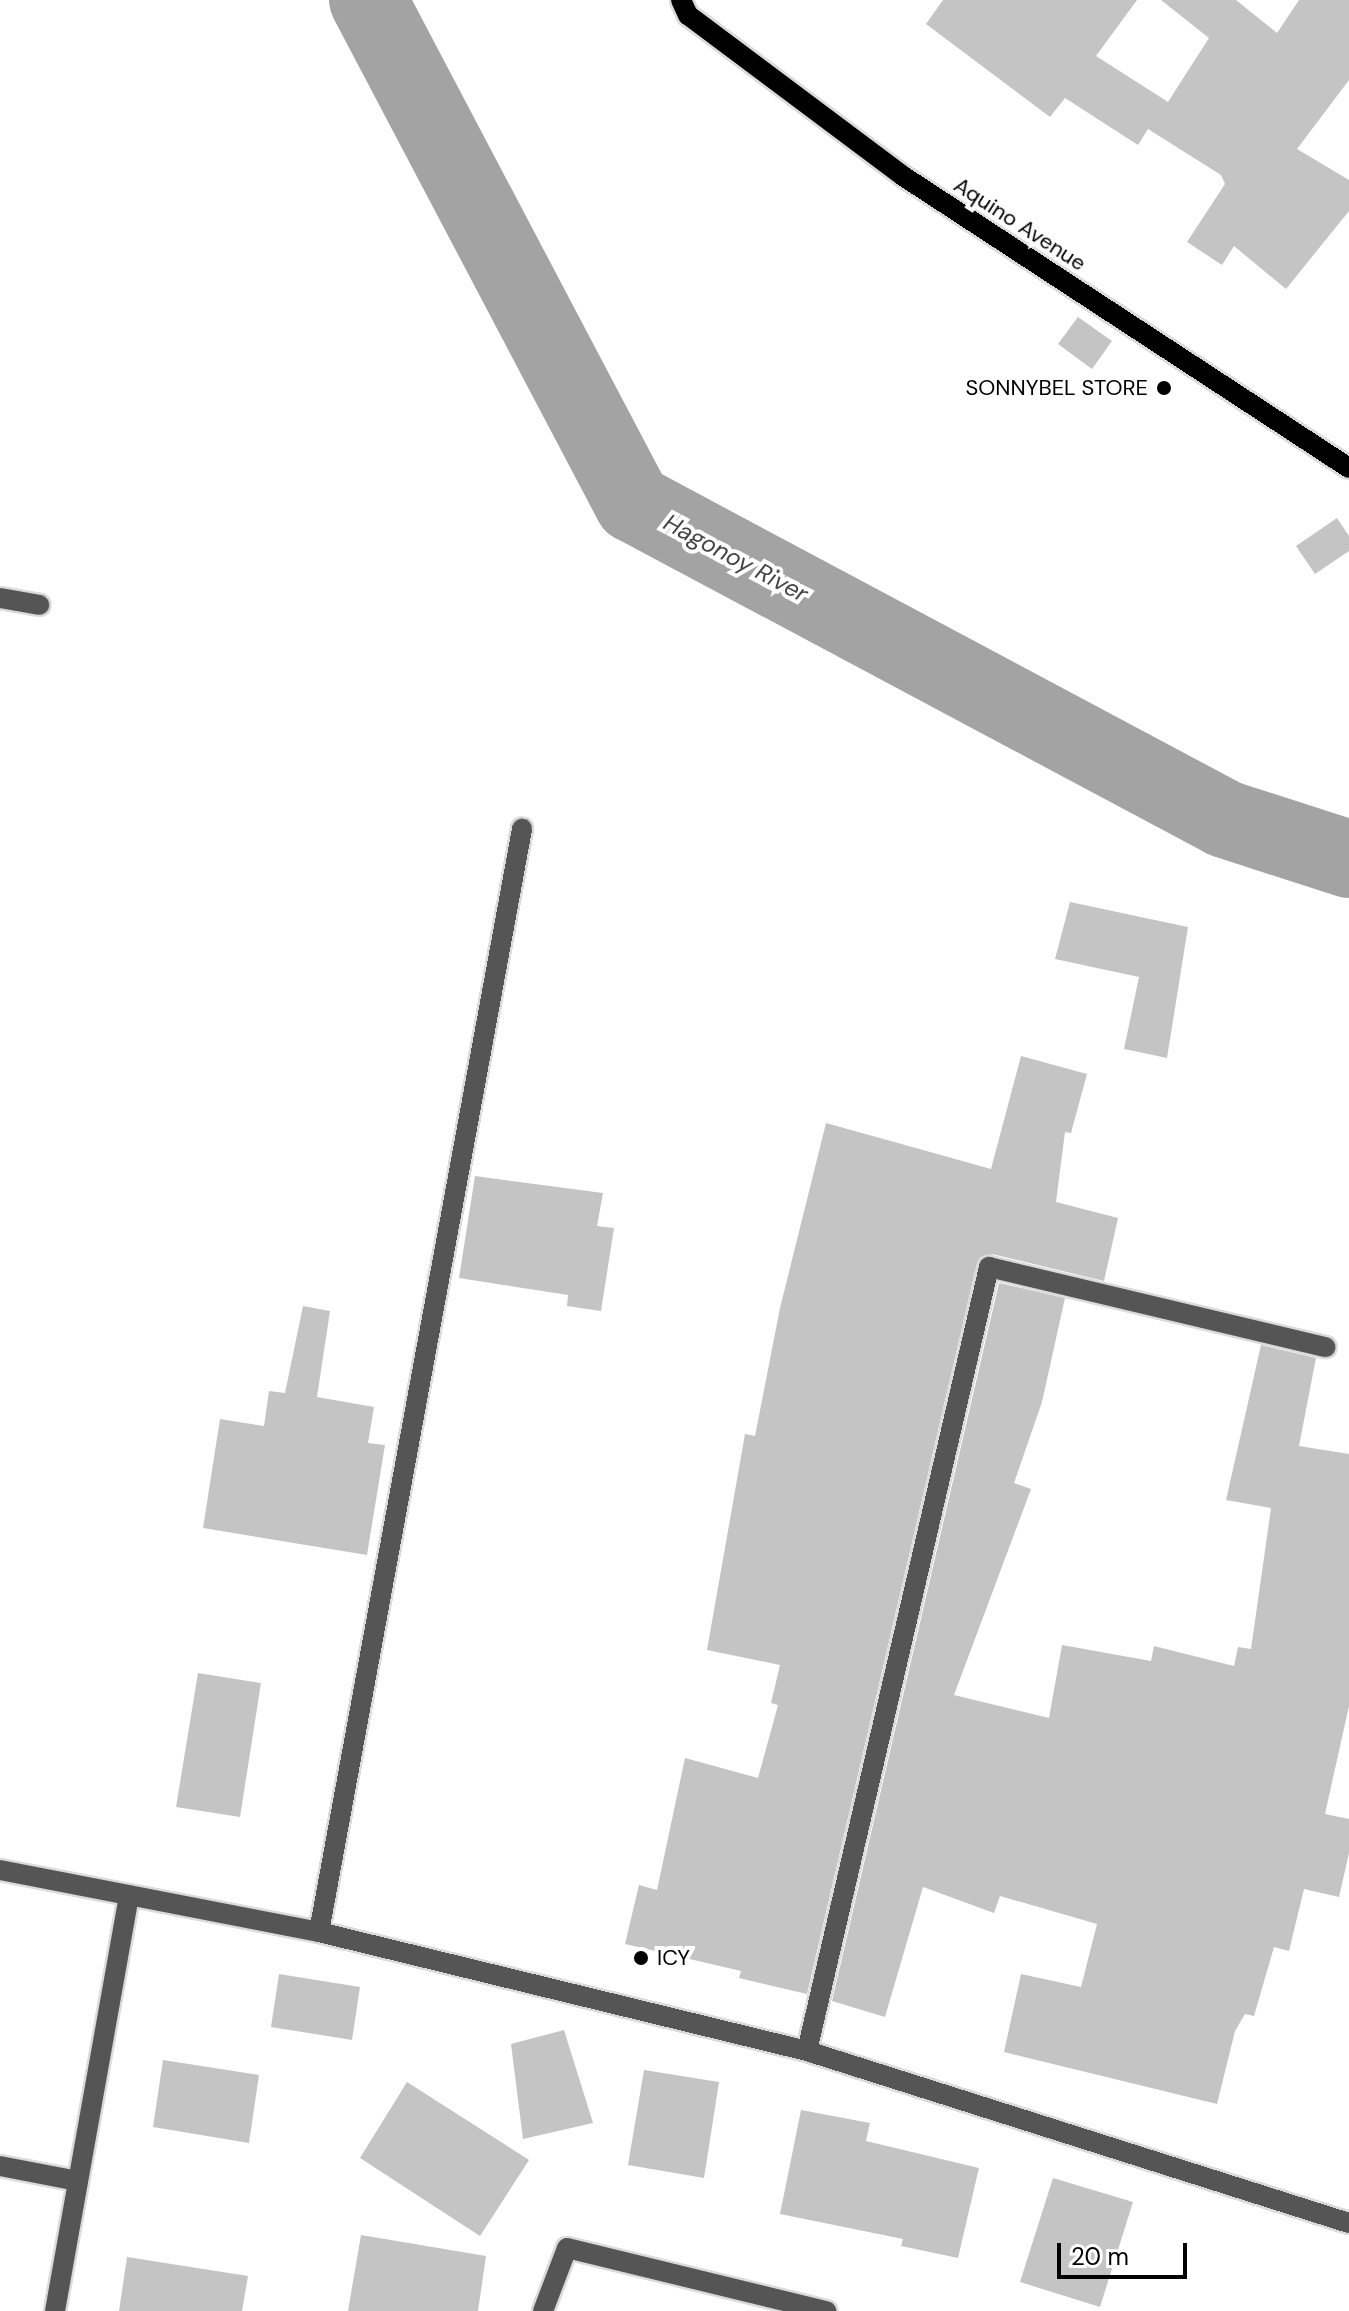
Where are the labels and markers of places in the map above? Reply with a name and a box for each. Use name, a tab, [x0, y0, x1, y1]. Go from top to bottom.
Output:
place label: SONNYBEL STORE	[965, 375, 1148, 401]
marker: SONNYBEL STORE	[1155, 379, 1173, 397]
place label: ICY	[657, 1945, 690, 1971]
marker: ICY	[632, 1949, 650, 1967]

